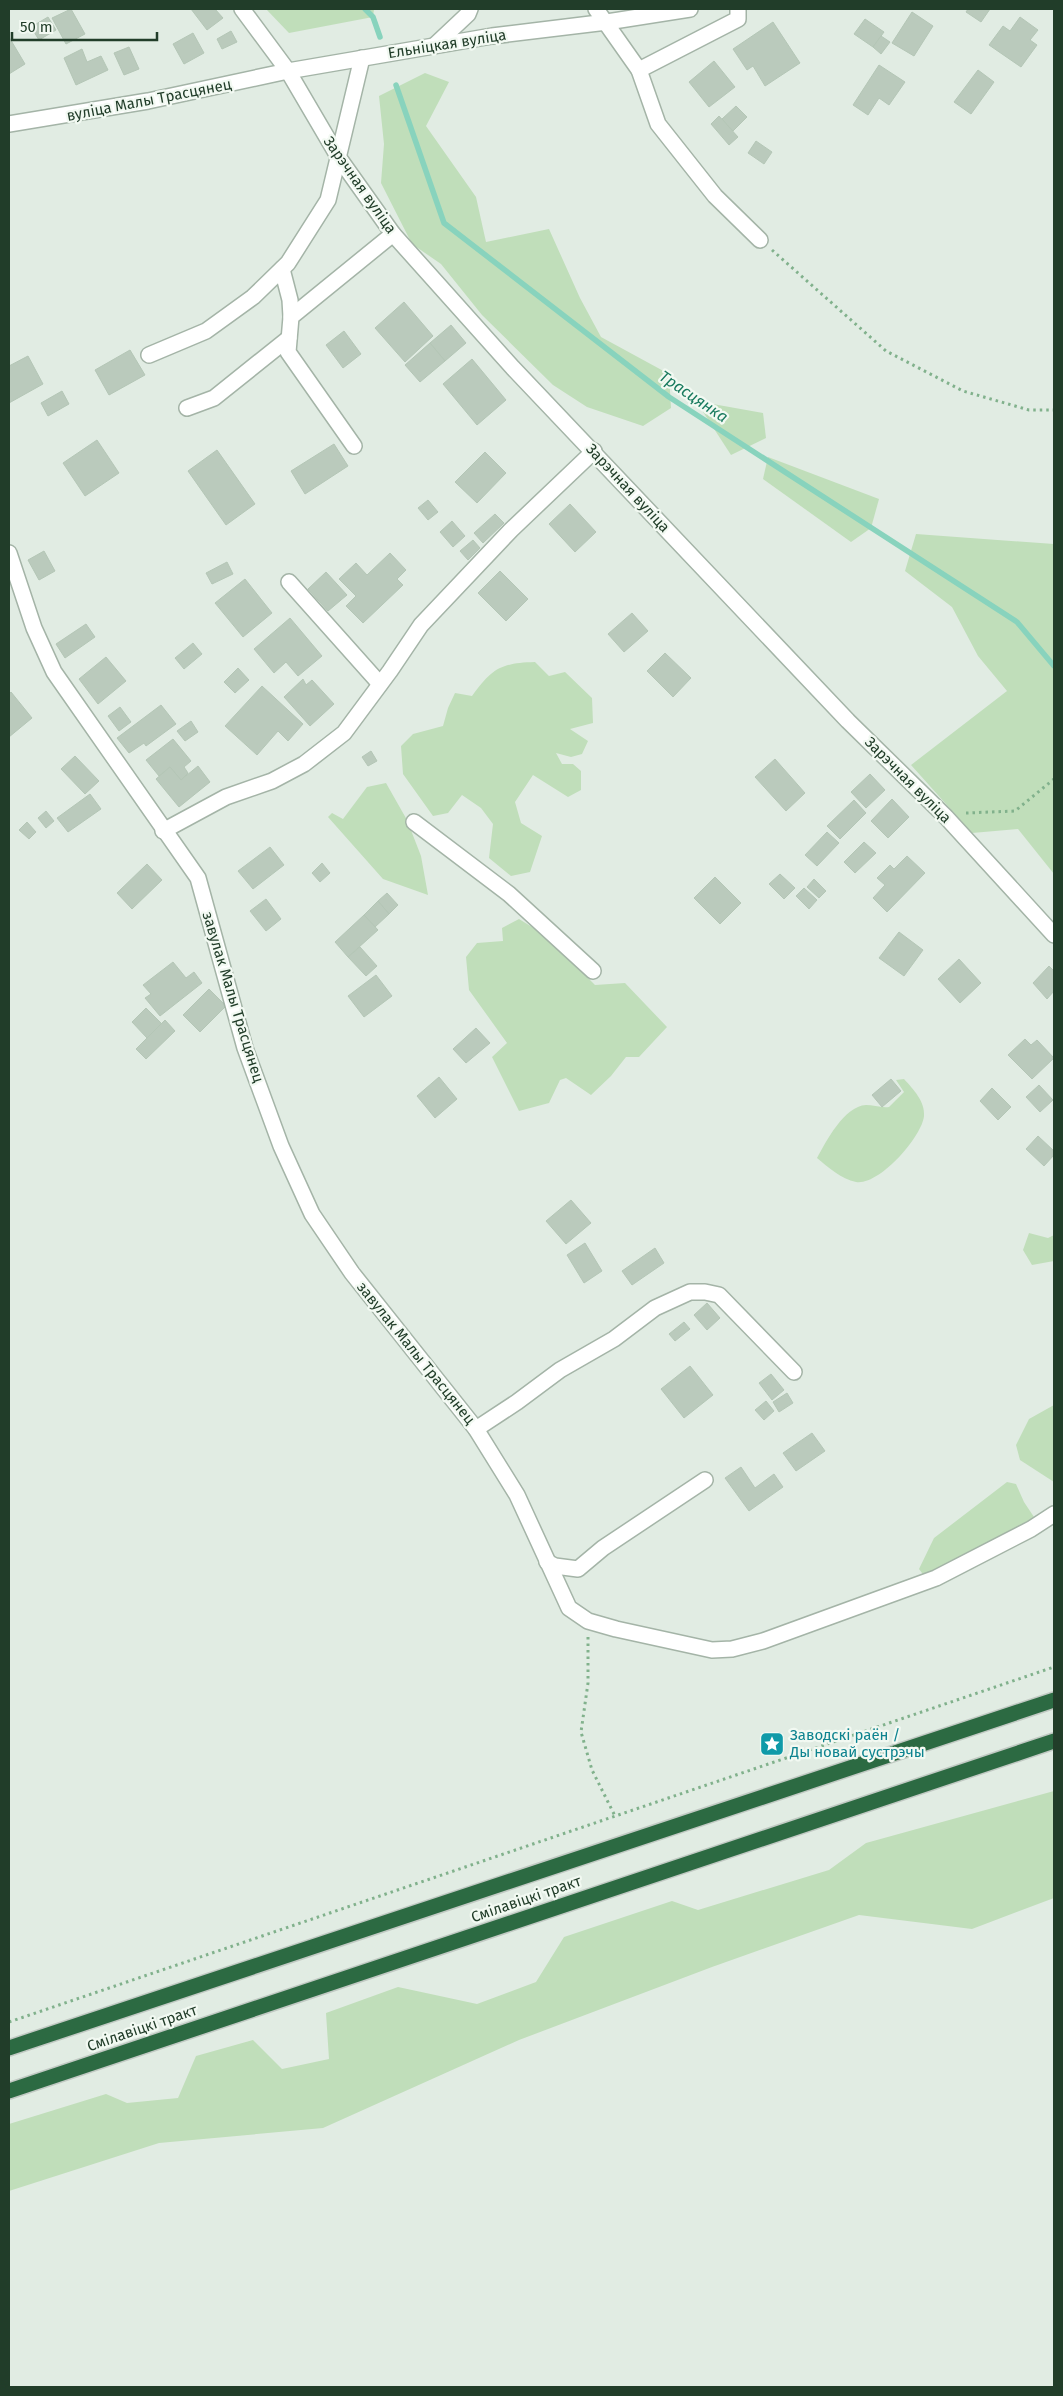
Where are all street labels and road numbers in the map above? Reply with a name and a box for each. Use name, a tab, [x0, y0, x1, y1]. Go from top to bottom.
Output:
street label: Ельніцкая вуліца	[387, 26, 507, 62]
street label: вуліца Малы Трасцянец	[65, 75, 233, 125]
street label: Зарэчная вуліца	[320, 133, 400, 237]
street label: Зарэчная вуліца	[582, 440, 674, 536]
street label: Зарэчная вуліца	[861, 733, 955, 827]
street label: завулак Малы Трасцянец	[198, 909, 268, 1085]
street label: завулак Малы Трасцянец	[353, 1278, 479, 1428]
street label: Смілавіцкі тракт	[469, 1872, 584, 1926]
street label: Смілавіцкі тракт	[85, 2001, 200, 2055]

